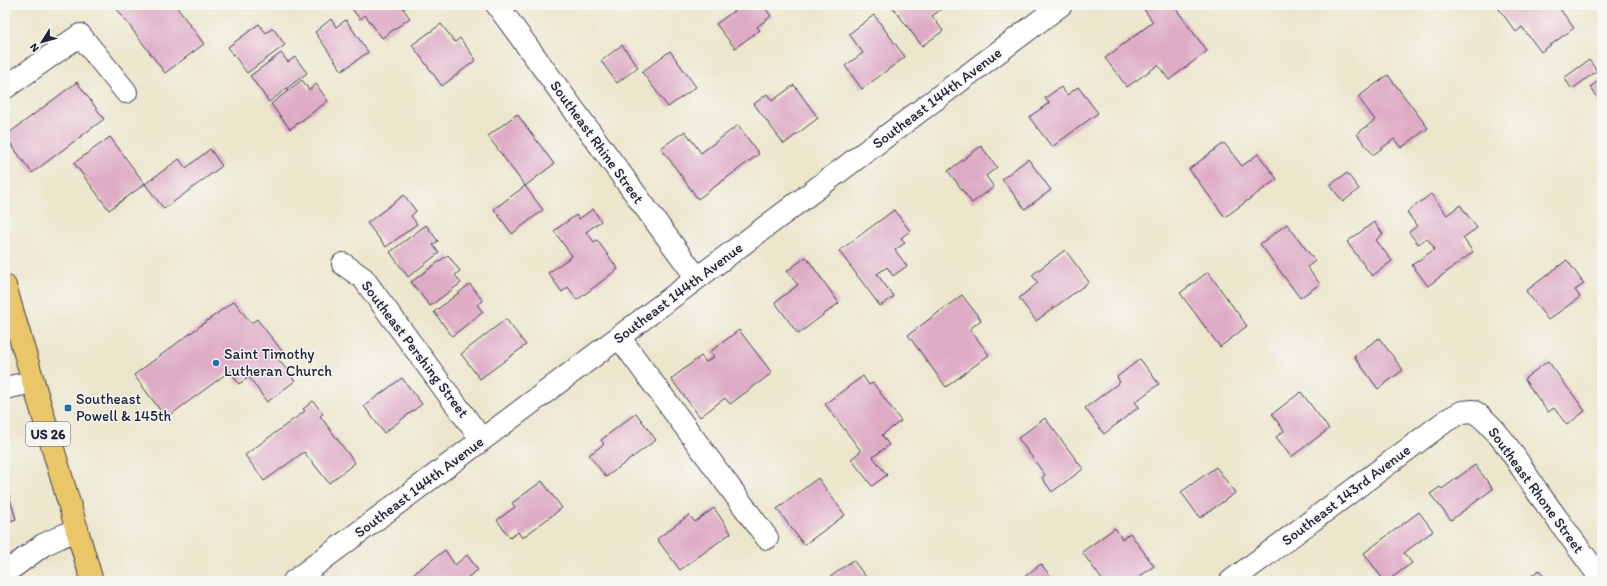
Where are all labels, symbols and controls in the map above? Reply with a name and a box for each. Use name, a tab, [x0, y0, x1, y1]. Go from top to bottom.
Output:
north arrow	[22, 22, 62, 62]
text: N	[27, 41, 42, 55]
street label: Southeast 144th Avenue	[869, 43, 1005, 153]
street label: Southeast Rhine Street	[546, 77, 648, 207]
street label: Southeast 144th Avenue	[610, 238, 746, 348]
street label: Southeast Pershing Street	[358, 277, 473, 421]
place label: Saint Timothy Lutheran Church	[224, 345, 332, 380]
marker: Saint Timothy Lutheran Church	[211, 358, 221, 368]
place label: Southeast Powell & 145th	[76, 390, 172, 425]
marker: Southeast Powell & 145th	[63, 403, 73, 413]
road number: US 26	[26, 422, 70, 446]
street label: Southeast Rhone Street	[1484, 423, 1588, 557]
street label: Southeast 144th Avenue	[351, 432, 487, 542]
street label: Southeast 143rd Avenue	[1278, 441, 1414, 549]

